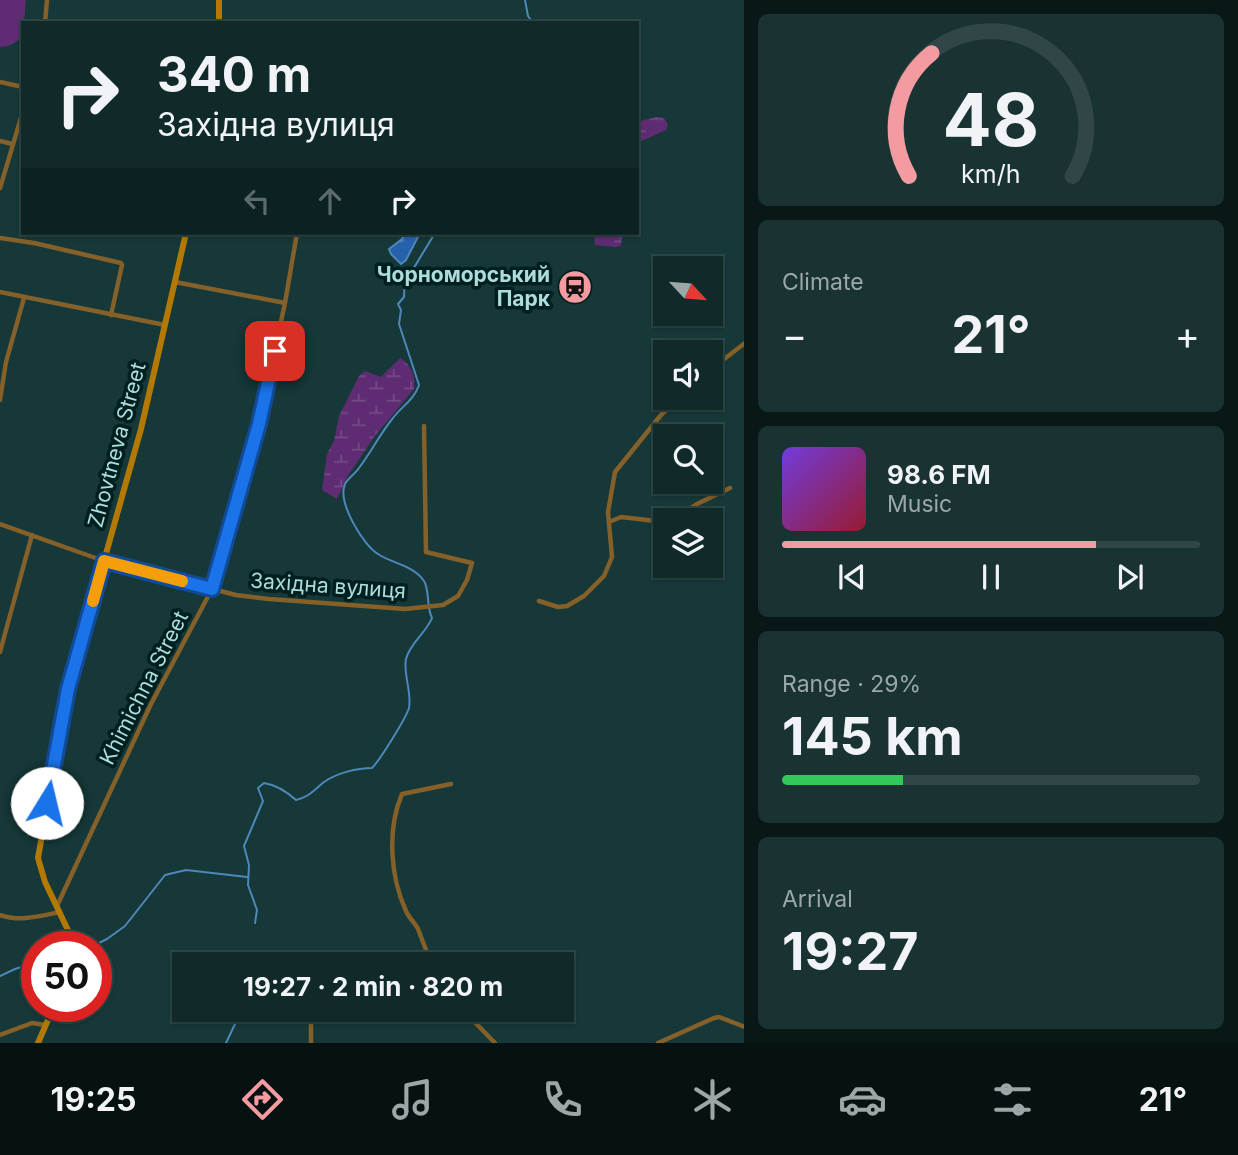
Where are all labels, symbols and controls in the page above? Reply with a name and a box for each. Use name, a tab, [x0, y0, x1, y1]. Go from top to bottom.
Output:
text: 340 m	[157, 45, 311, 104]
icon: right	[42, 49, 133, 140]
text: 48	[943, 75, 1039, 164]
text: Західна вулиця	[157, 105, 395, 144]
text: km/h	[961, 159, 1021, 189]
icon: left	[238, 182, 276, 220]
icon: ahead	[311, 182, 349, 220]
icon: right	[384, 182, 422, 220]
north arrow	[653, 256, 723, 326]
map controls	[653, 256, 723, 578]
place label: Чорноморський Парк	[377, 262, 551, 311]
station icon: Чорноморський Парк	[556, 268, 594, 306]
text: Climate	[782, 268, 864, 296]
text: 21°	[951, 303, 1031, 366]
text: −	[782, 312, 807, 358]
text: +	[1175, 312, 1200, 358]
pin	[245, 321, 305, 381]
icon: arrive	[256, 332, 294, 370]
button: sound	[653, 340, 723, 410]
street label: Zhovtneva Street	[82, 360, 151, 530]
button: search	[653, 424, 723, 494]
text: 98.6 FM	[887, 459, 991, 490]
text: Music	[887, 490, 952, 518]
button: layers	[653, 508, 723, 578]
icon: previous	[833, 558, 871, 596]
icon: pause	[972, 558, 1010, 596]
icon: next	[1111, 558, 1149, 596]
street label: Західна вулиця	[249, 568, 407, 603]
street label: Khimichna Street	[94, 607, 193, 769]
text: Range · 29%	[782, 670, 921, 698]
text: 145 km	[782, 705, 963, 768]
position arrow	[10, 766, 84, 840]
text: Arrival	[782, 885, 853, 913]
text: 19:27	[782, 920, 919, 983]
speed limit sign: 50	[21, 931, 112, 1022]
text: 19:27 · 2 min · 820 m	[243, 971, 503, 1002]
icon: directions	[238, 1075, 287, 1124]
icon: music	[388, 1075, 437, 1124]
icon: phone	[538, 1075, 587, 1124]
icon: climate	[688, 1075, 737, 1124]
icon: car	[838, 1075, 887, 1124]
icon: filters	[988, 1075, 1037, 1124]
text: 19:25	[51, 1080, 136, 1119]
text: 21°	[1139, 1080, 1187, 1119]

